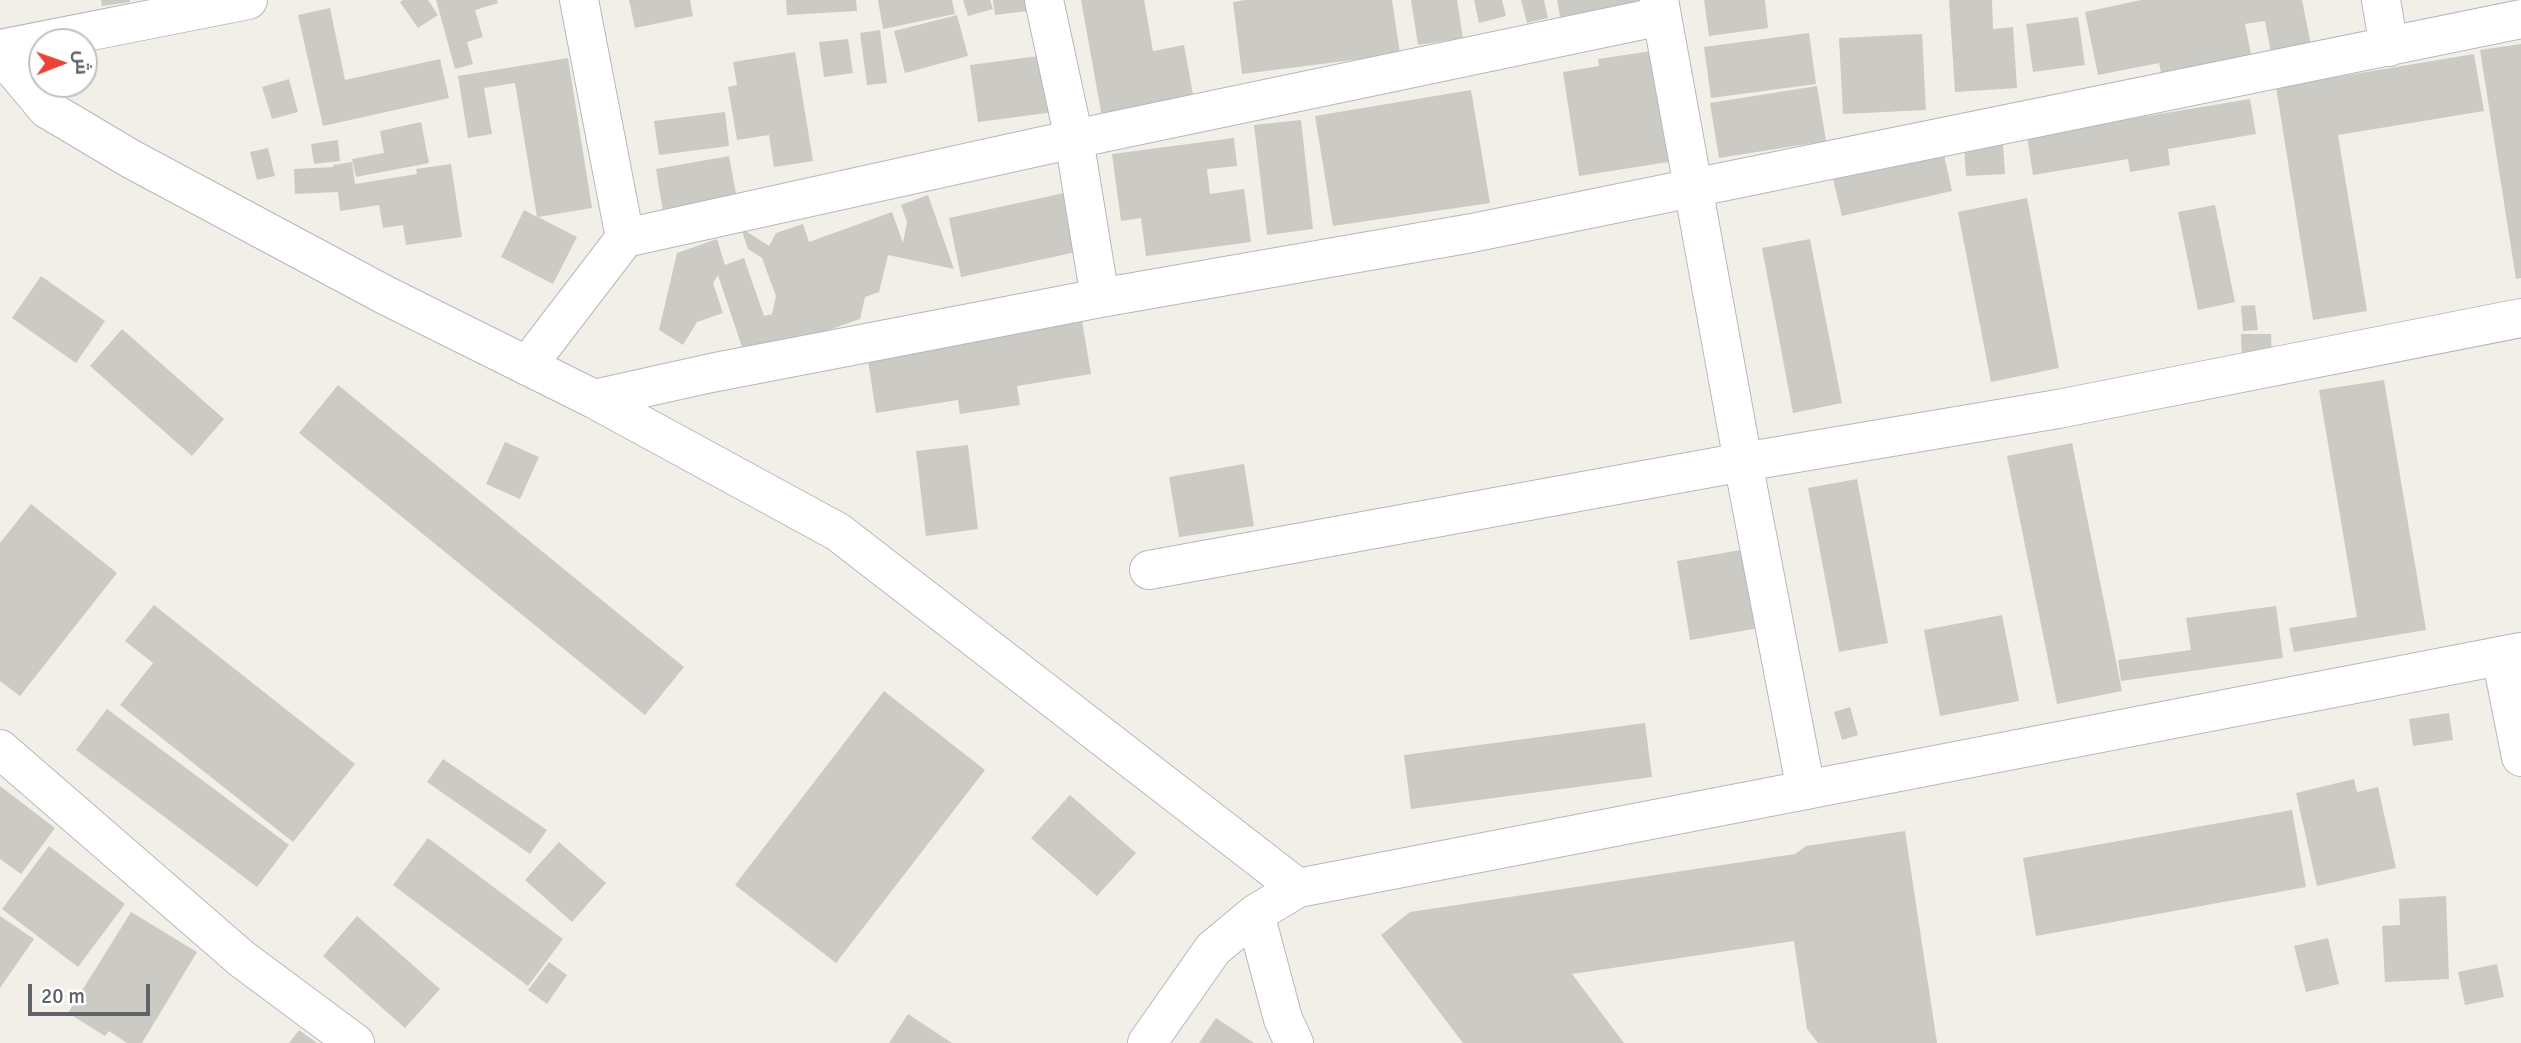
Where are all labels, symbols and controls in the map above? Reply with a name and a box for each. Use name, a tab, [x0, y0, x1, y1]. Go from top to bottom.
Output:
north arrow	[28, 28, 98, 98]
text: ش	[70, 50, 94, 75]
scale bar	[32, 970, 154, 1014]
text: 20 m	[41, 983, 85, 1009]

